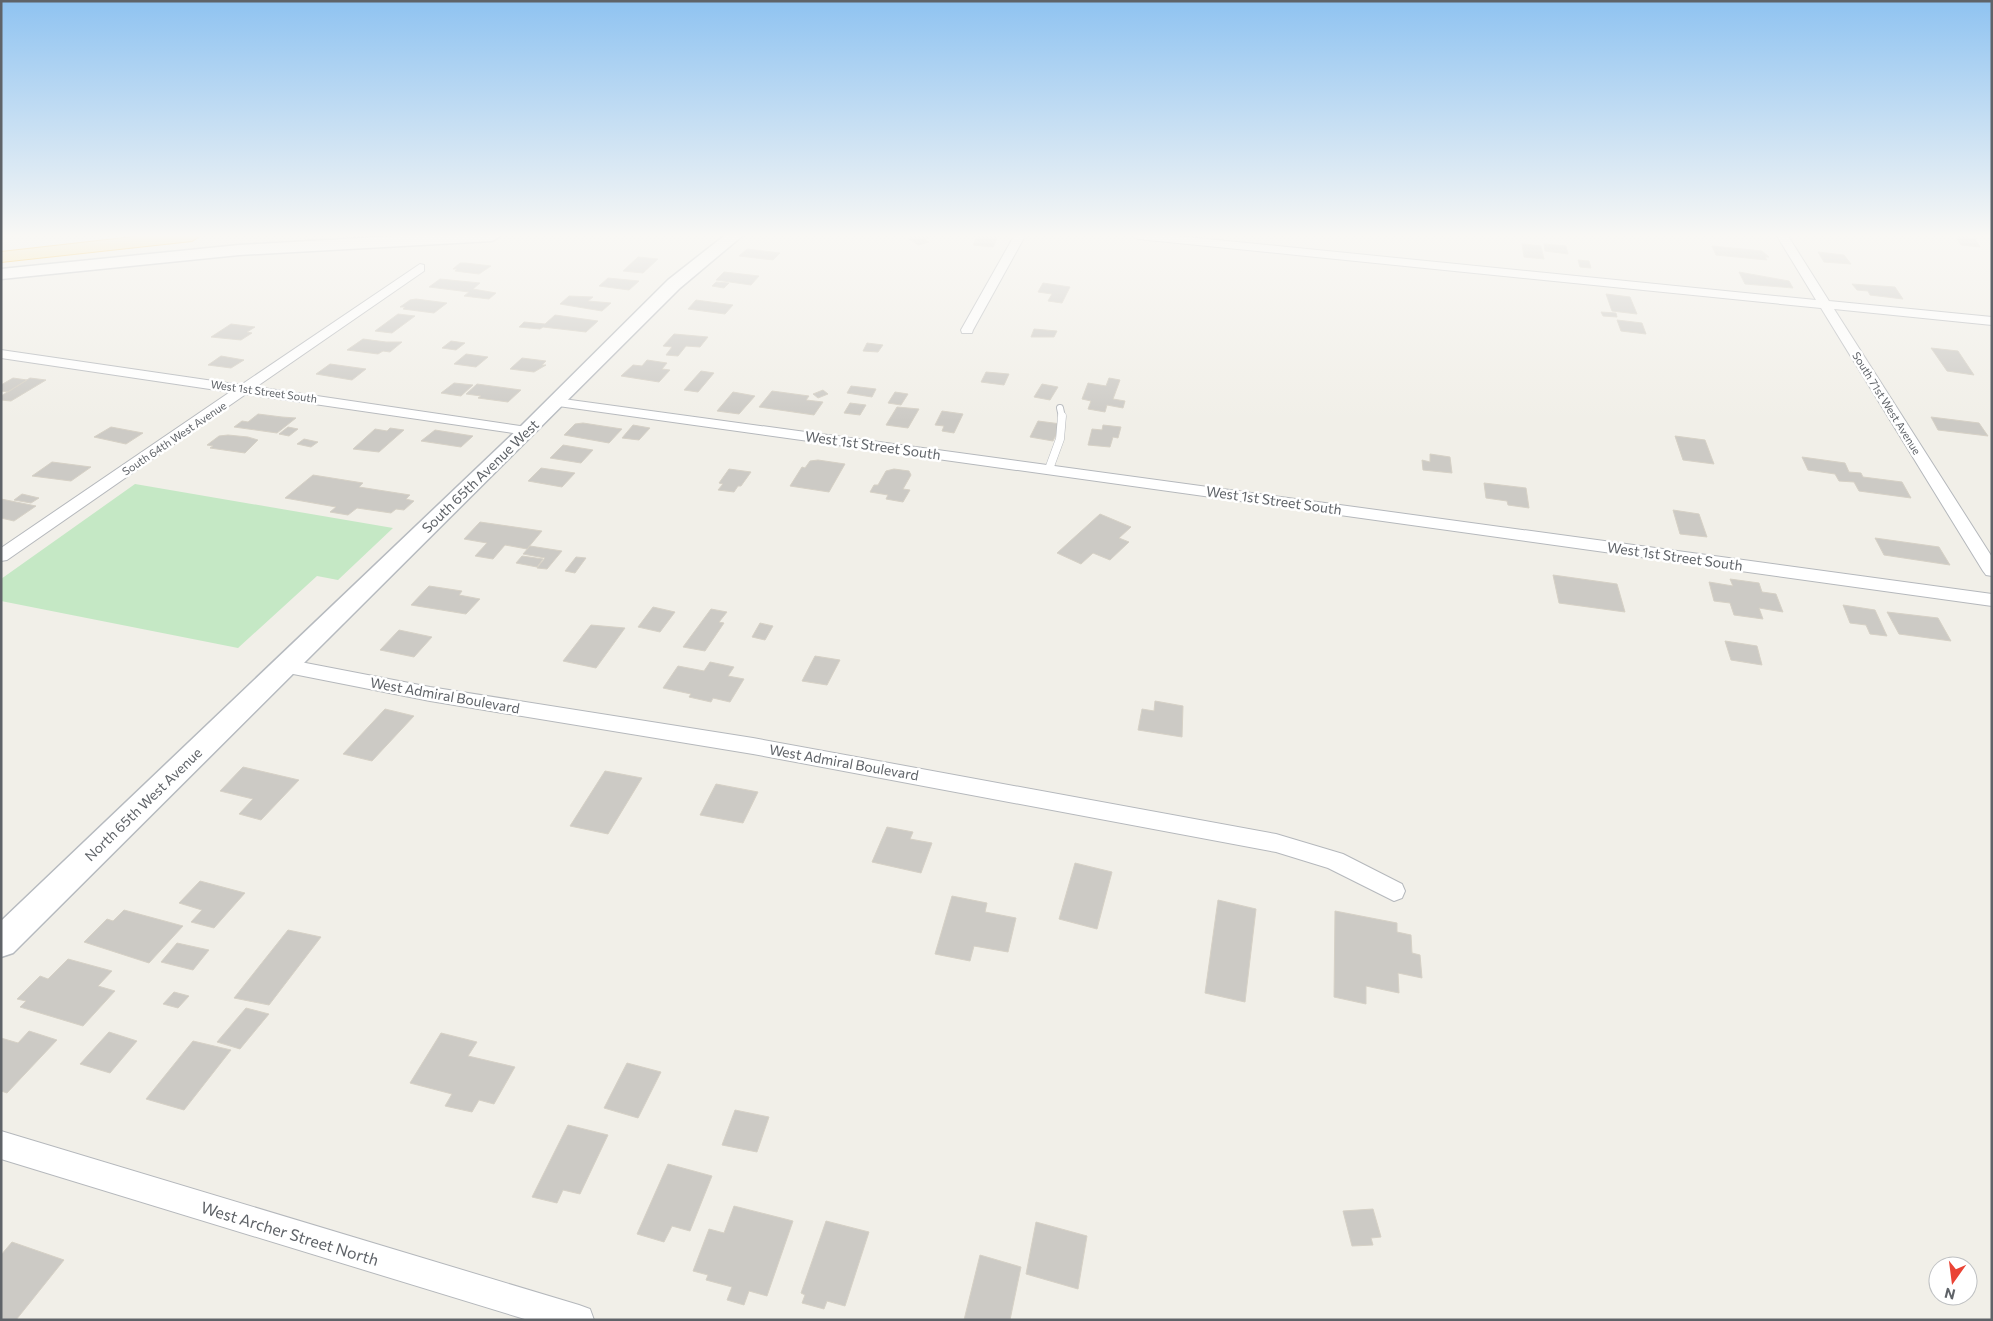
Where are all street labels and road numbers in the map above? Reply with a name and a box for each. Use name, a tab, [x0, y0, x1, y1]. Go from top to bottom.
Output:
street label: South 71st West Avenue	[1850, 349, 1924, 457]
street label: West 1st Street South	[210, 377, 318, 405]
street label: South 64th West Avenue	[119, 398, 229, 478]
street label: South 65th Avenue West	[418, 416, 542, 536]
street label: West 1st Street South	[804, 427, 942, 463]
street label: West 1st Street South	[1205, 482, 1343, 518]
street label: West 1st Street South	[1606, 538, 1744, 574]
street label: West Admiral Boulevard	[369, 673, 521, 717]
street label: West Admiral Boulevard	[768, 740, 920, 784]
street label: North 65th West Avenue	[81, 744, 205, 864]
street label: West Archer Street North	[199, 1197, 381, 1269]

